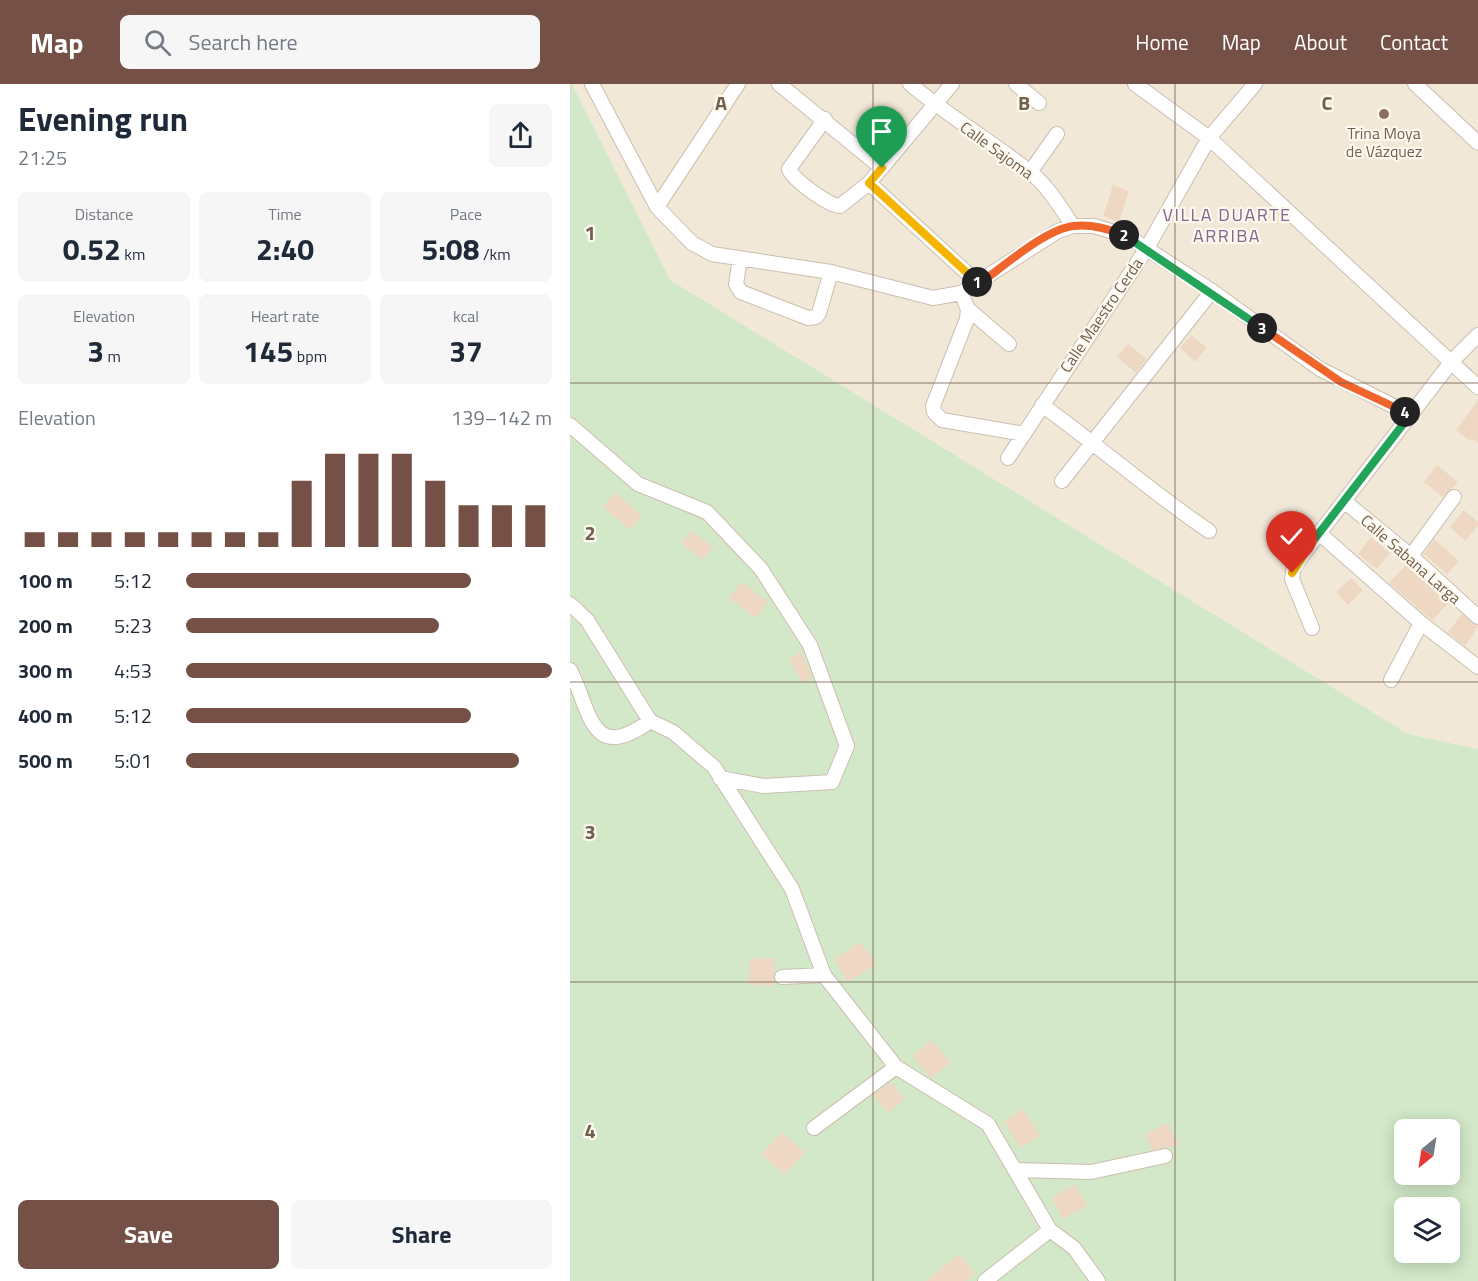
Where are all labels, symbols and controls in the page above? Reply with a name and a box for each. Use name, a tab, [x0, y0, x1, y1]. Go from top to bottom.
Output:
search box	[120, 15, 540, 69]
text: Map	[30, 21, 84, 64]
text: Search here	[189, 25, 298, 59]
icon: search	[141, 26, 174, 59]
text: Home	[1135, 26, 1189, 58]
text: Map	[1222, 26, 1261, 58]
text: About	[1294, 26, 1347, 58]
text: Contact	[1380, 26, 1448, 58]
text: A	[715, 87, 727, 118]
text: B	[1018, 87, 1030, 118]
text: C	[1322, 87, 1333, 118]
text: Evening run	[18, 94, 188, 144]
button: share	[489, 104, 552, 167]
pin	[856, 106, 907, 168]
marker: Trina Moya de Vázquez	[1377, 107, 1391, 121]
icon: arrive	[865, 115, 898, 148]
street label: Calle Sajoma	[955, 115, 1039, 185]
place label: Trina Moya de Vázquez	[1346, 121, 1422, 163]
text: 21:25	[18, 142, 67, 173]
district label: VILLA DUARTE ARRIBA	[1163, 201, 1291, 249]
text: Distance	[75, 202, 133, 226]
text: Time	[268, 202, 302, 226]
text: Pace	[450, 202, 482, 226]
text: 1	[584, 217, 596, 248]
pin: 2	[1109, 220, 1139, 250]
text: 2	[1120, 223, 1128, 247]
text: 0.52	[63, 226, 121, 272]
text: 2:40	[256, 226, 314, 272]
text: 5:08	[421, 226, 479, 272]
text: km	[121, 242, 145, 266]
text: /km	[479, 242, 511, 266]
street label: Calle Maestro Cerda	[1054, 253, 1148, 377]
pin: 1	[962, 267, 992, 297]
text: 1	[973, 270, 981, 294]
text: Elevation	[73, 304, 135, 328]
text: Heart rate	[251, 304, 319, 328]
text: kcal	[453, 304, 479, 328]
pin: 3	[1247, 313, 1277, 343]
text: 3	[1258, 316, 1266, 340]
text: 3	[87, 328, 104, 374]
text: 145	[243, 328, 293, 374]
text: 37	[449, 328, 483, 374]
text: m	[104, 344, 121, 368]
text: bpm	[293, 344, 327, 368]
pin: 4	[1390, 397, 1420, 427]
text: 4	[1401, 400, 1409, 424]
text: Elevation	[18, 402, 96, 433]
text: 139–142 m	[451, 402, 552, 433]
street label: Calle Sabana Larga	[1355, 509, 1467, 609]
pin	[1266, 511, 1317, 573]
text: 2	[584, 517, 596, 548]
icon: check	[1275, 520, 1308, 553]
text: 100 m	[18, 565, 73, 596]
text: 5:12	[114, 565, 152, 596]
text: 200 m	[18, 610, 73, 641]
text: 5:23	[114, 610, 152, 641]
text: 300 m	[18, 655, 73, 686]
text: 4:53	[114, 655, 152, 686]
text: 400 m	[18, 700, 73, 731]
text: 5:12	[114, 700, 152, 731]
text: 500 m	[18, 745, 73, 776]
text: 5:01	[114, 745, 152, 776]
text: 3	[584, 816, 596, 847]
text: 4	[584, 1115, 596, 1146]
north arrow	[1394, 1119, 1460, 1185]
map controls	[1394, 1119, 1460, 1263]
button: layers	[1394, 1197, 1460, 1263]
button: Save	[18, 1200, 279, 1269]
button: Share	[291, 1200, 552, 1269]

